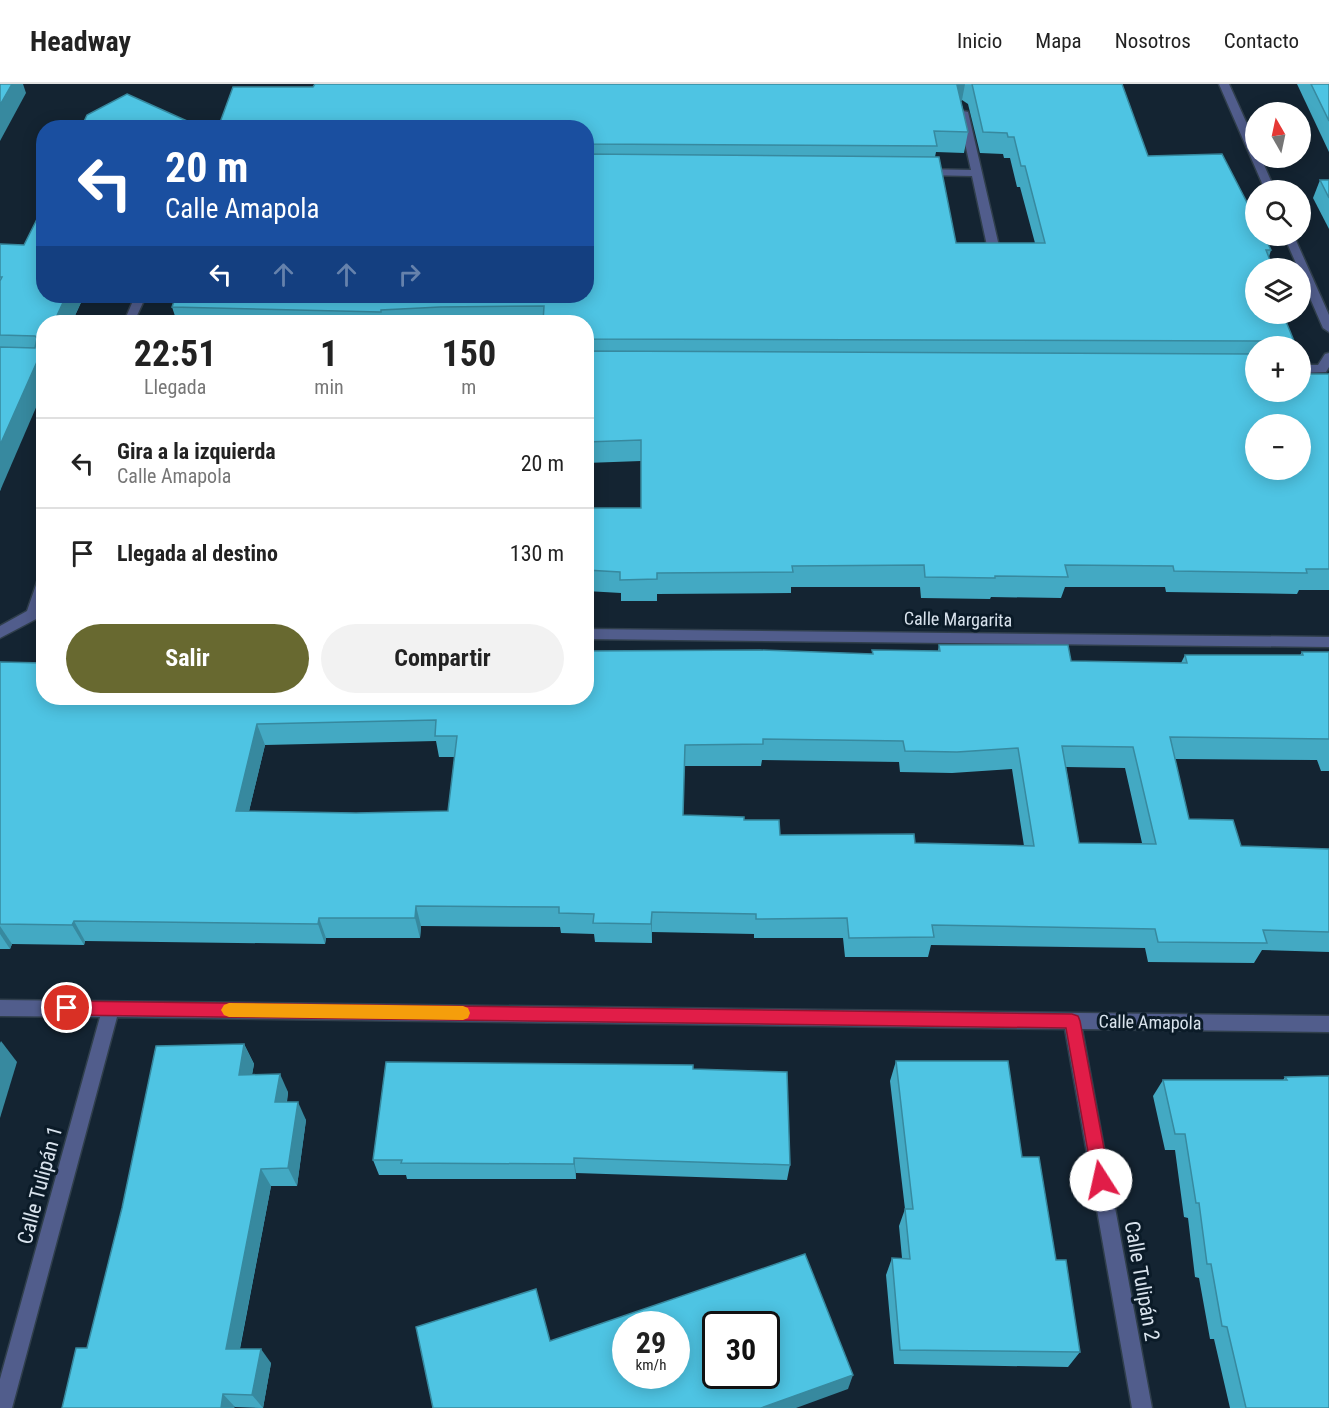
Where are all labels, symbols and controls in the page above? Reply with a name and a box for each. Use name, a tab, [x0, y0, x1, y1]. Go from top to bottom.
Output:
text: Headway	[30, 25, 131, 58]
text: Inicio	[957, 29, 1002, 53]
text: Mapa	[1035, 29, 1082, 53]
text: Nosotros	[1115, 29, 1191, 53]
text: Contacto	[1224, 29, 1299, 53]
north arrow	[1245, 102, 1311, 168]
map controls	[1245, 102, 1311, 480]
text: 20 m	[165, 143, 248, 192]
icon: left	[66, 144, 144, 222]
button: search	[1245, 180, 1311, 246]
text: Calle Amapola	[165, 193, 319, 225]
icon: left	[204, 258, 237, 291]
icon: ahead	[267, 258, 300, 291]
icon: ahead	[330, 258, 363, 291]
icon: right	[393, 258, 426, 291]
button: layers	[1245, 258, 1311, 324]
text: 22:51	[134, 333, 216, 375]
text: 1	[320, 333, 338, 375]
text: 150	[442, 333, 496, 375]
button: +	[1245, 336, 1311, 402]
text: Llegada	[144, 375, 206, 399]
text: min	[314, 375, 344, 399]
text: m	[461, 375, 476, 399]
button: −	[1245, 414, 1311, 480]
text: Gira a la izquierda	[117, 439, 276, 464]
icon: left	[66, 447, 99, 480]
text: 20 m	[521, 451, 564, 476]
text: Calle Amapola	[117, 464, 231, 488]
icon: arrive	[66, 537, 99, 570]
text: Llegada al destino	[117, 541, 278, 566]
text: 130 m	[510, 541, 564, 566]
street label: Calle Margarita	[904, 608, 1012, 630]
button: Salir	[66, 624, 309, 693]
button: Compartir	[321, 624, 564, 693]
pin	[41, 982, 92, 1033]
icon: arrive	[50, 991, 83, 1024]
street label: Calle Amapola	[1098, 1011, 1202, 1033]
street label: Calle Tulipán 1	[13, 1123, 67, 1247]
position arrow	[1069, 1148, 1133, 1212]
street label: Calle Tulipán 2	[1120, 1219, 1164, 1343]
speed limit sign: 30	[702, 1311, 780, 1389]
text: 29	[636, 1325, 666, 1360]
text: km/h	[636, 1356, 666, 1374]

